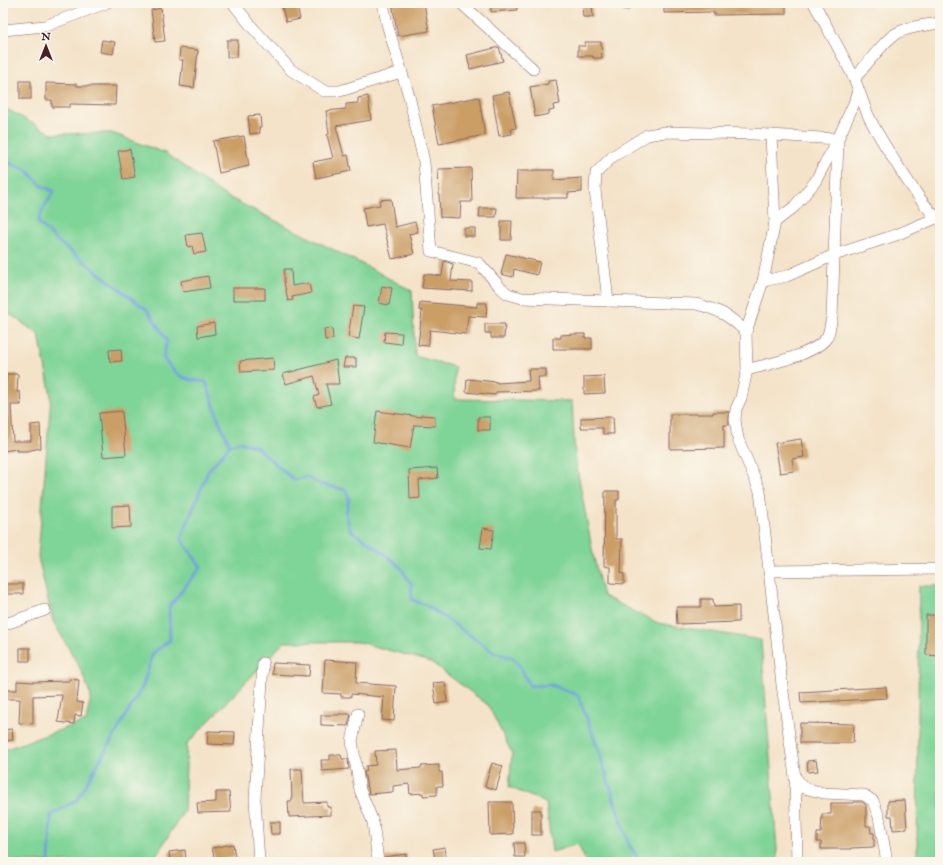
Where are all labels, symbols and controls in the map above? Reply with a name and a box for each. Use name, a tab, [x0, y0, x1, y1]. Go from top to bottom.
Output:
north arrow	[26, 26, 66, 66]
text: N	[40, 30, 51, 44]

